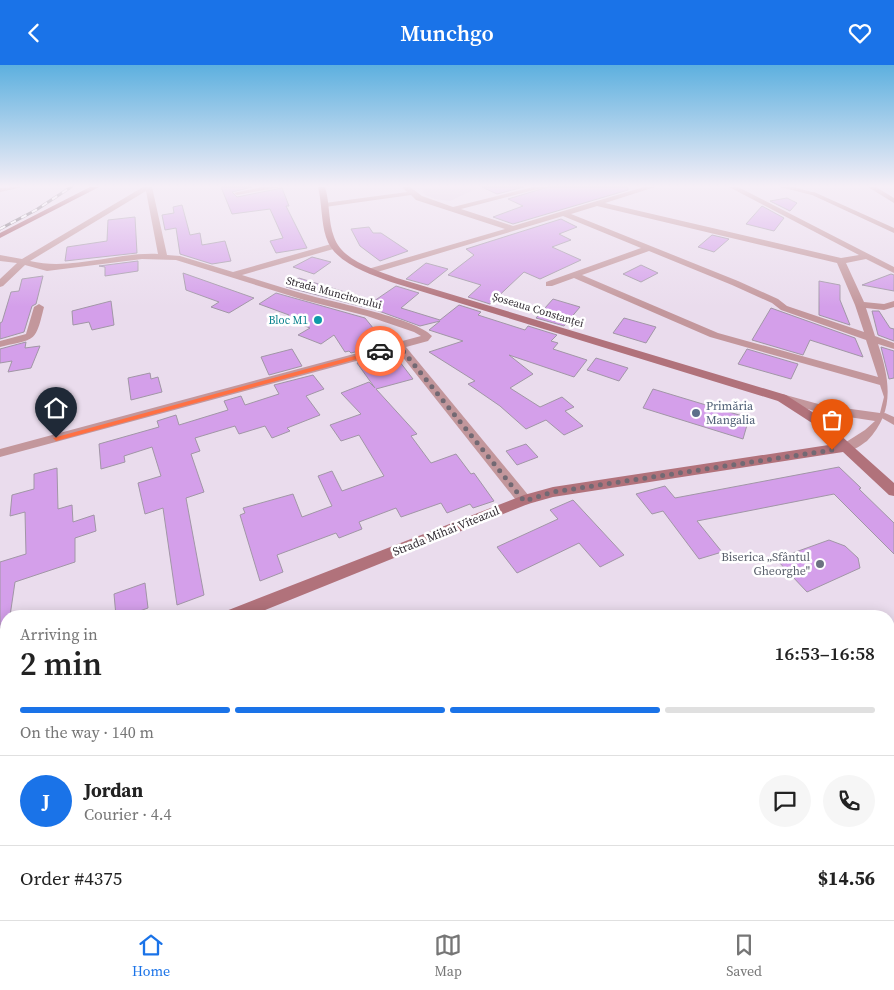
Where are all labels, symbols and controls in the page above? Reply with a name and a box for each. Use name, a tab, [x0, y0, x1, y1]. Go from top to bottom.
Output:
text: Munchgo	[400, 18, 494, 48]
icon: back	[20, 19, 48, 47]
icon: heart	[846, 19, 874, 47]
street label: Strada Muncitorului	[284, 273, 384, 313]
street label: Șoseaua Constanței	[491, 289, 585, 331]
place label: Bloc M1	[269, 313, 308, 328]
marker: Bloc M1	[312, 314, 324, 326]
courier	[355, 326, 405, 376]
icon: car	[366, 337, 394, 365]
pin	[35, 387, 77, 438]
icon: home	[42, 394, 70, 422]
place label: Primăria Mangalia	[706, 398, 756, 428]
pin	[811, 399, 853, 450]
icon: bag	[818, 406, 846, 434]
marker: Primăria Mangalia	[690, 407, 702, 419]
street label: Strada Mihai Viteazul	[390, 502, 502, 560]
place label: Biserica „Sfântul Gheorghe"	[721, 549, 810, 579]
marker: Biserica „Sfântul Gheorghe"	[814, 558, 826, 570]
text: Arriving in	[20, 623, 98, 645]
text: 16:53–16:58	[775, 640, 875, 666]
text: 2 min	[20, 642, 102, 686]
text: On the way · 140 m	[20, 721, 154, 743]
button: chat	[759, 775, 811, 827]
button: phone	[823, 775, 875, 827]
text: Jordan	[84, 777, 143, 803]
text: J	[42, 788, 50, 814]
text: Courier · 4.4	[84, 803, 172, 825]
text: Order #4375	[20, 865, 122, 891]
text: $14.56	[818, 865, 875, 891]
tab: Home	[132, 931, 170, 981]
tab: Map	[434, 931, 462, 981]
tab: Saved	[726, 931, 762, 981]

